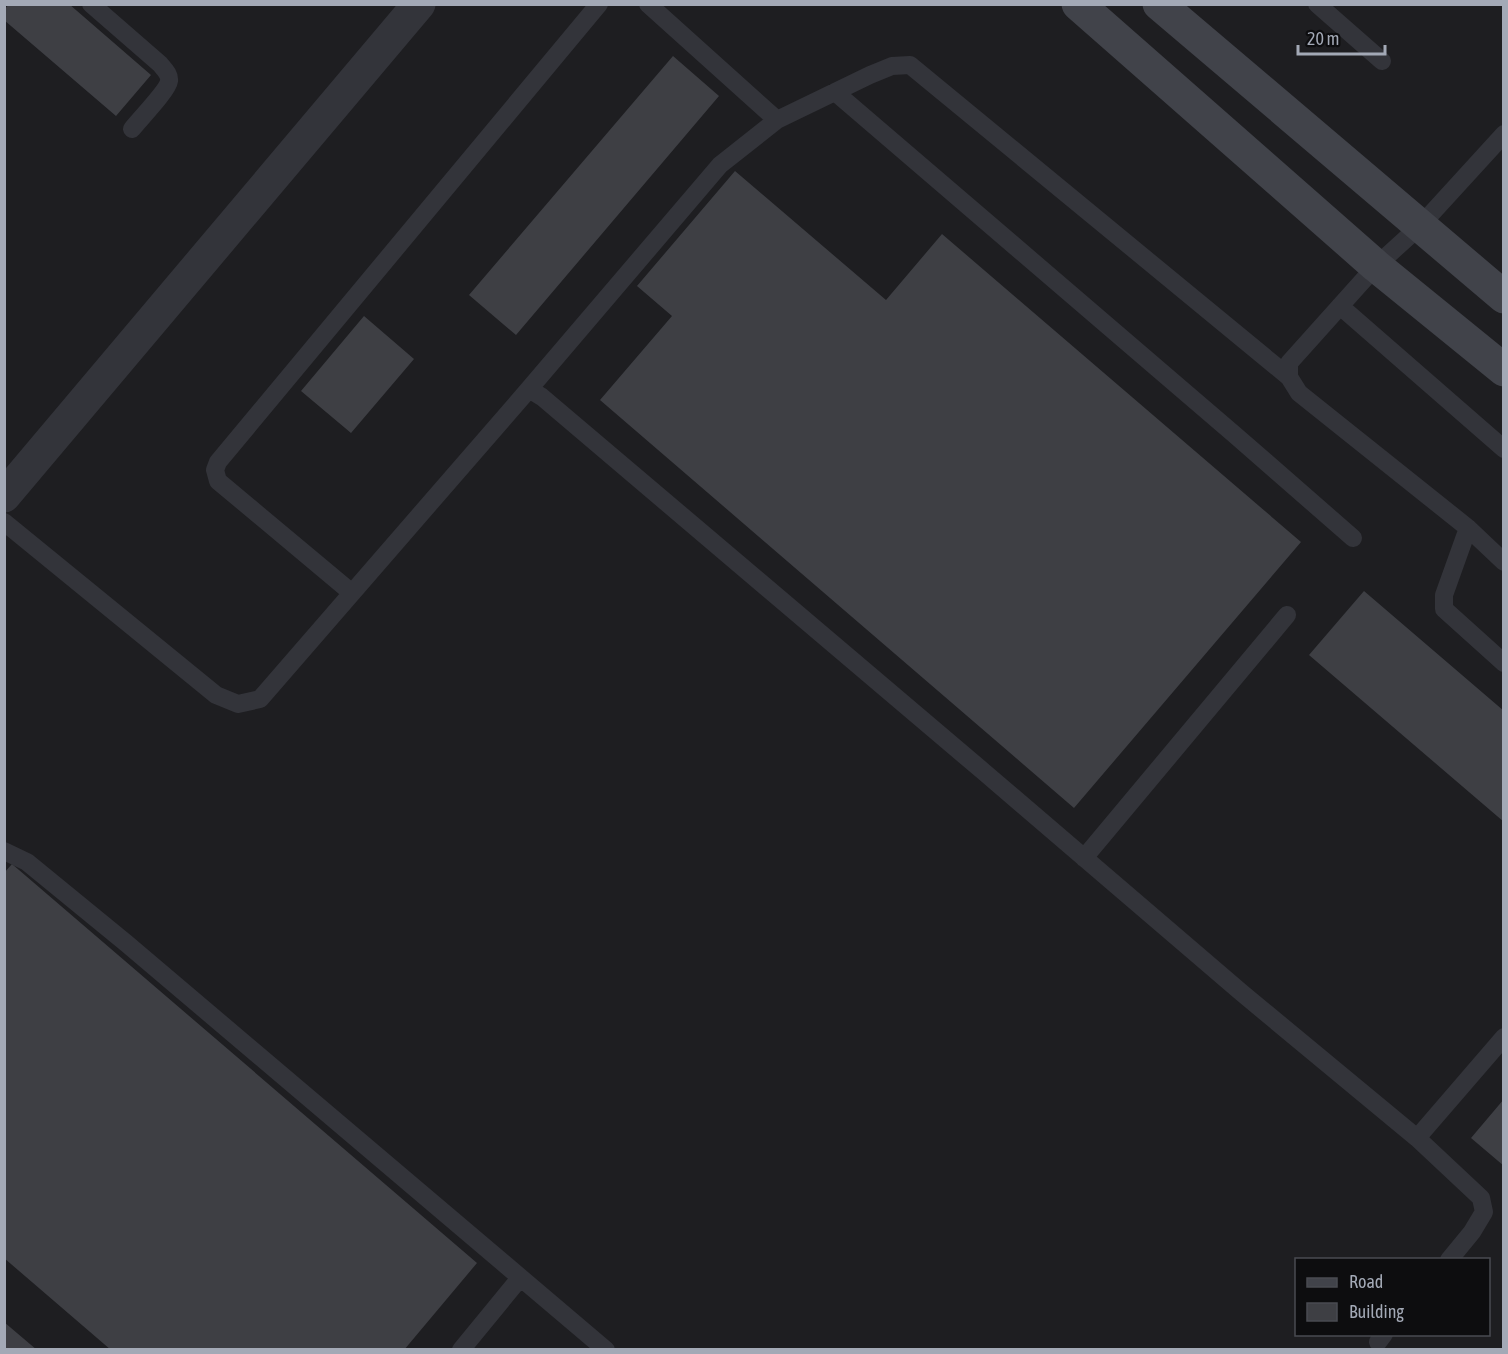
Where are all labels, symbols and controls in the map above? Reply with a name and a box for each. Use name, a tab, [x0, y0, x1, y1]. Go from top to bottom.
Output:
scale bar	[1298, 18, 1385, 56]
text: 20 m	[1307, 28, 1339, 49]
legend	[1295, 1258, 1490, 1336]
text: Road	[1349, 1271, 1383, 1292]
text: Building	[1349, 1301, 1404, 1322]

